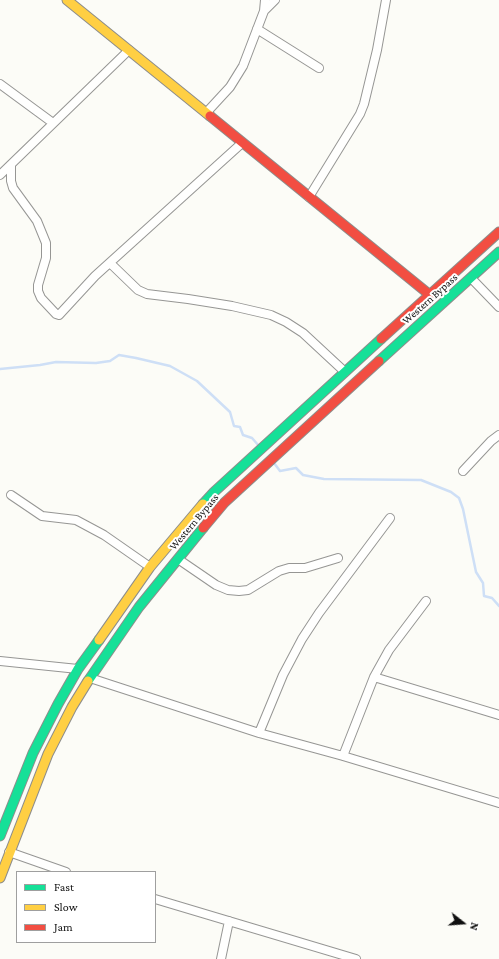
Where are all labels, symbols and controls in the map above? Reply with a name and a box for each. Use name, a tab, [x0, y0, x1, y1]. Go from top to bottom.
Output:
street label: Western Bypass	[400, 271, 460, 327]
street label: Western Bypass	[167, 491, 221, 553]
legend	[16, 871, 156, 943]
text: Fast	[54, 880, 74, 894]
text: Slow	[54, 900, 78, 914]
north arrow	[443, 903, 483, 943]
text: Jam	[54, 920, 73, 934]
text: N	[468, 921, 481, 932]

